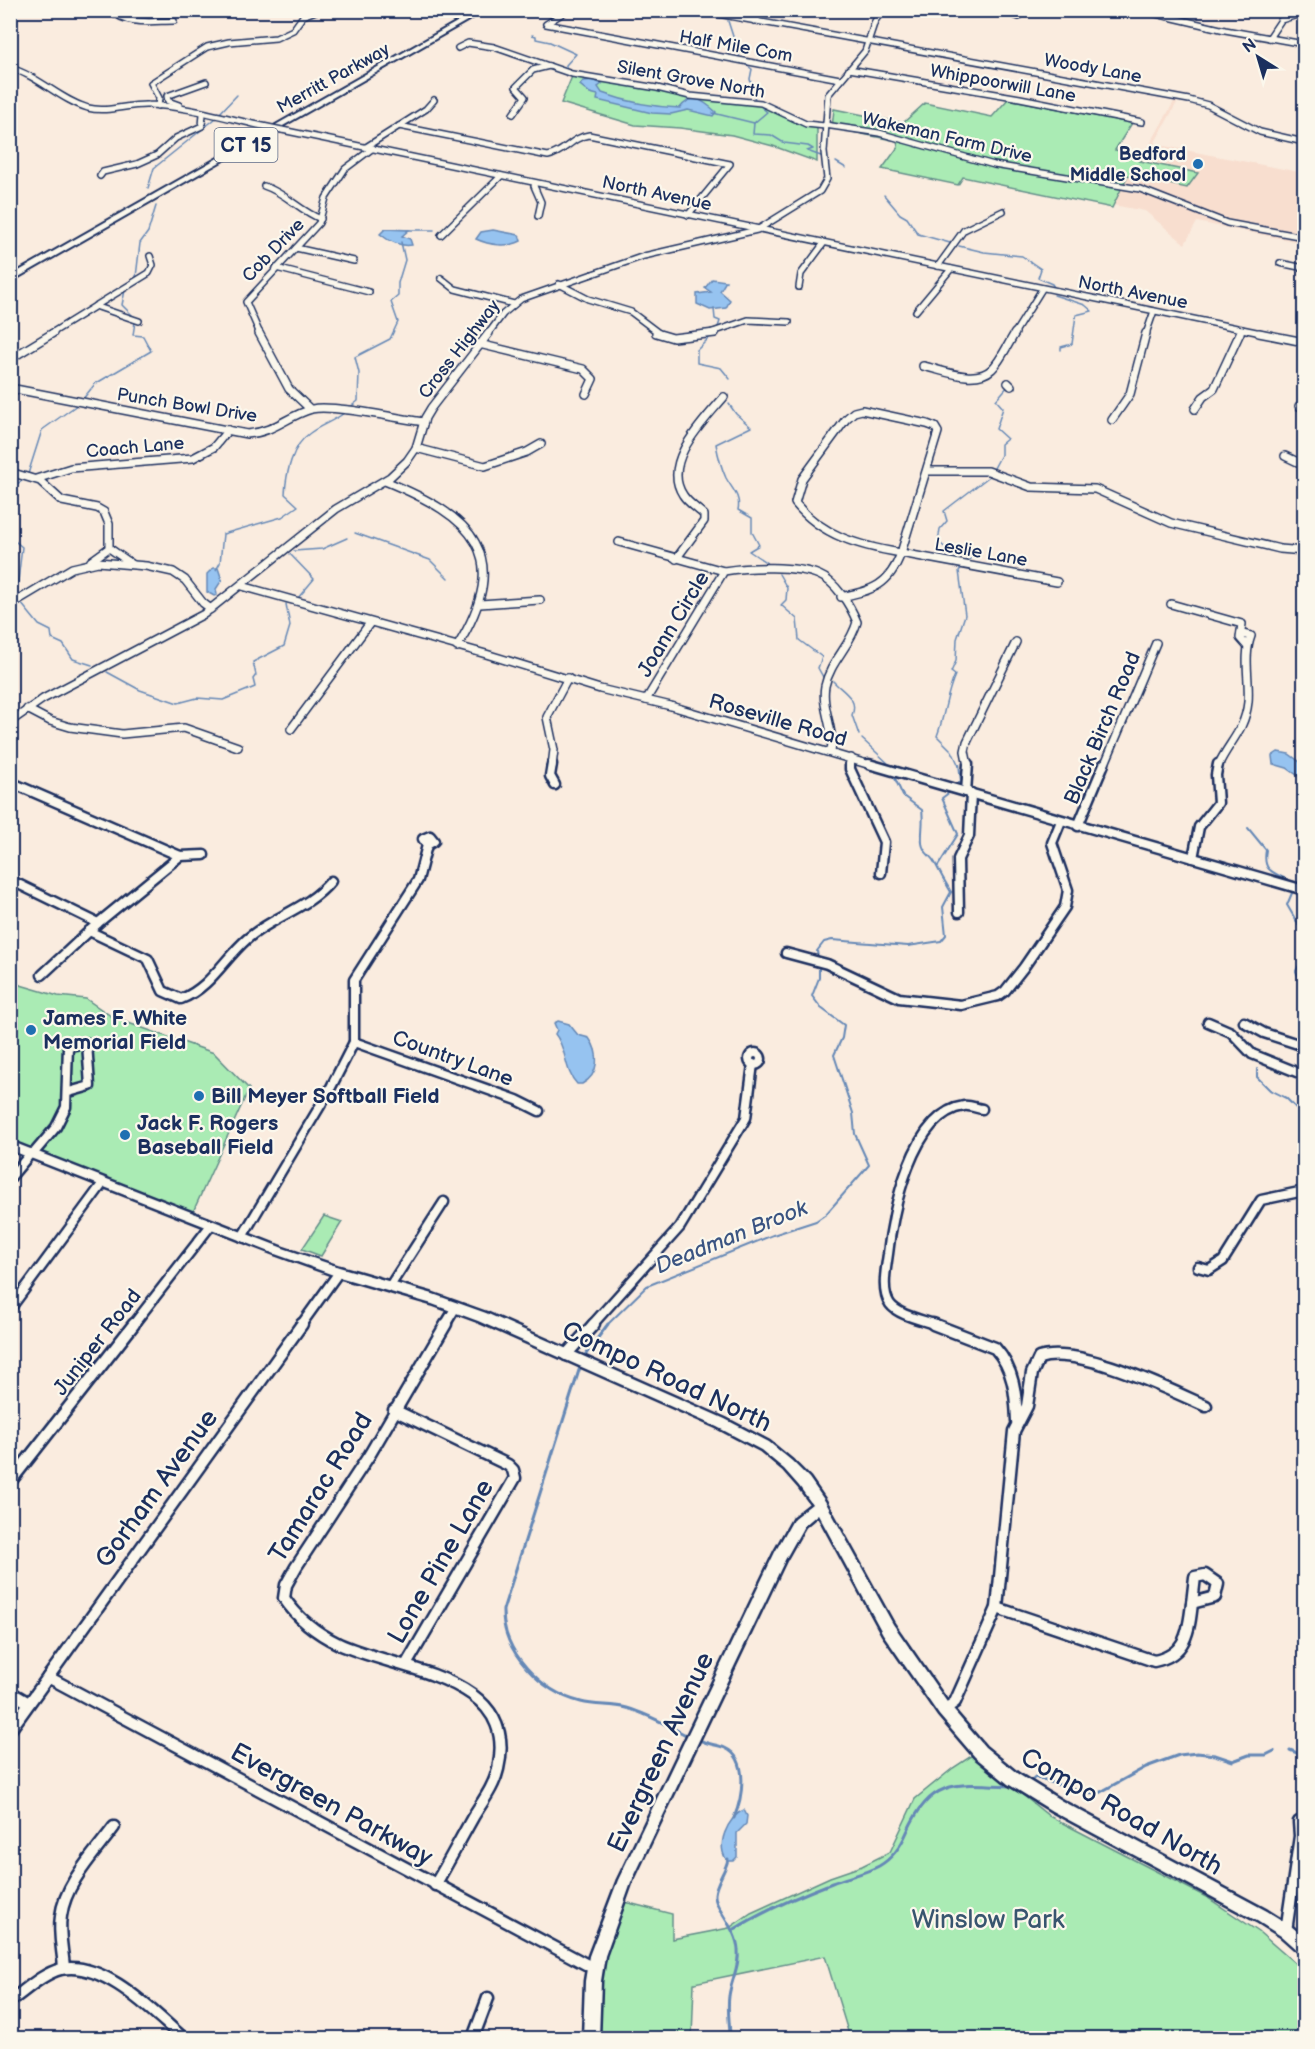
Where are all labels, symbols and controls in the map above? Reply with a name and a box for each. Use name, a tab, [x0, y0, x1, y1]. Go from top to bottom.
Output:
street label: Half Mile Com	[678, 26, 794, 67]
north arrow	[1228, 27, 1288, 87]
text: N	[1239, 35, 1260, 57]
street label: Merritt Parkway	[273, 38, 394, 118]
street label: Woody Lane	[1042, 50, 1144, 87]
street label: Silent Grove North	[615, 56, 767, 103]
street label: Whippoorwill Lane	[928, 60, 1078, 107]
street label: Wakeman Farm Drive	[860, 108, 1034, 167]
road number: CT 15	[214, 128, 278, 162]
place label: Bedford Middle School	[1070, 144, 1186, 186]
marker: Bedford Middle School	[1191, 157, 1205, 171]
street label: North Avenue	[600, 172, 714, 215]
street label: Cob Drive	[238, 214, 309, 287]
street label: North Avenue	[1076, 272, 1190, 313]
street label: Cross Highway	[414, 295, 505, 403]
street label: Punch Bowl Drive	[115, 384, 259, 427]
street label: Coach Lane	[85, 433, 185, 462]
street label: Leslie Lane	[933, 534, 1029, 571]
street label: Joann Circle	[632, 567, 715, 682]
street label: Black Birch Road	[1059, 648, 1146, 808]
street label: Roseville Road	[706, 689, 850, 752]
place label: James F. White Memorial Field	[43, 1006, 187, 1055]
marker: James F. White Memorial Field	[24, 1023, 38, 1037]
street label: Country Lane	[389, 1025, 517, 1092]
place label: Bill Meyer Softball Field	[211, 1084, 440, 1109]
marker: Bill Meyer Softball Field	[192, 1089, 206, 1103]
place label: Jack F. Rogers Baseball Field	[137, 1111, 278, 1160]
marker: Jack F. Rogers Baseball Field	[118, 1128, 132, 1142]
water label: Deadman Brook	[651, 1194, 813, 1280]
street label: Juniper Road	[48, 1284, 147, 1400]
street label: Compo Road North	[557, 1315, 776, 1440]
street label: Gorham Avenue	[89, 1404, 225, 1574]
street label: Tamarac Road	[263, 1407, 380, 1569]
street label: Lone Pine Lane	[382, 1474, 501, 1649]
street label: Evergreen Avenue	[601, 1648, 721, 1858]
street label: Evergreen Parkway	[225, 1737, 438, 1874]
street label: Compo Road North	[1015, 1742, 1228, 1883]
park label: Winslow Park	[912, 1905, 1065, 1936]

